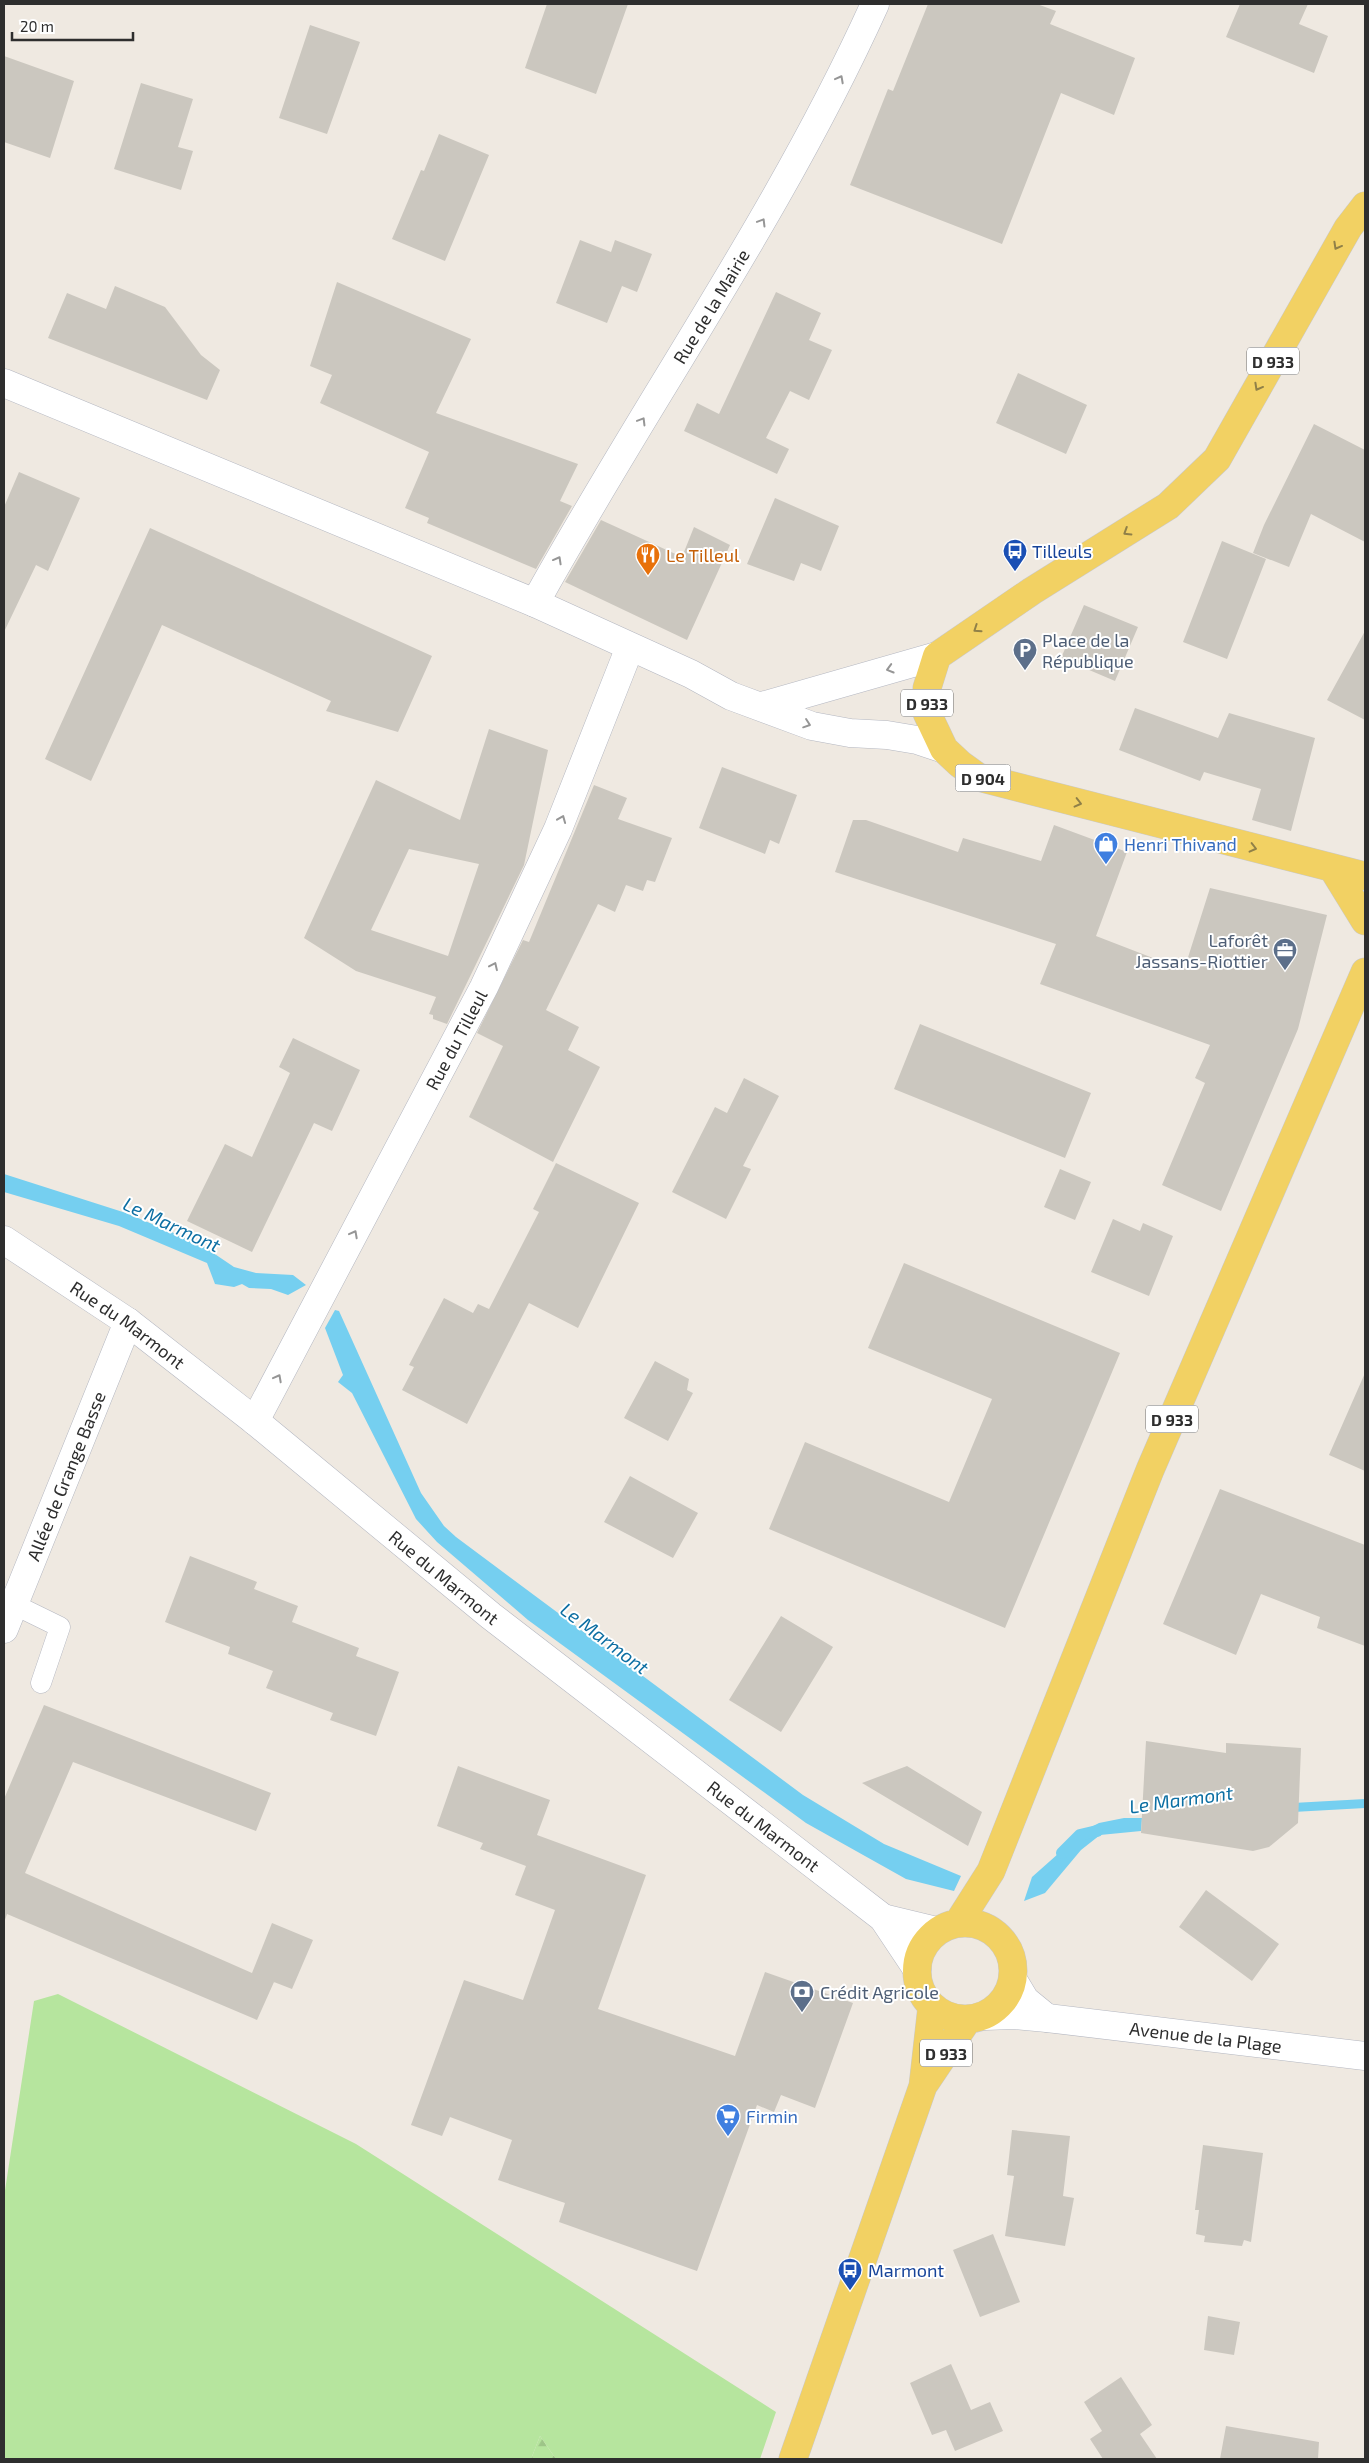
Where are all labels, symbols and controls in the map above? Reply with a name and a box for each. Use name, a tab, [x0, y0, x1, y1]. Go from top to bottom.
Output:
scale bar	[12, 10, 134, 42]
text: 20 m	[20, 17, 54, 35]
one-way arrow	[834, 75, 844, 84]
one-way arrow	[756, 218, 766, 227]
one-way arrow	[1334, 240, 1344, 249]
street label: Rue de la Mairie	[668, 245, 754, 368]
road number: D 933	[1247, 348, 1299, 374]
one-way arrow	[1254, 382, 1264, 391]
one-way arrow	[635, 417, 645, 426]
one-way arrow	[1123, 526, 1132, 536]
bus stop icon: Tilleuls	[1002, 538, 1028, 572]
place label: Tilleuls	[1032, 540, 1092, 562]
restaurant icon: Le Tilleul	[635, 542, 661, 576]
place label: Le Tilleul	[666, 544, 740, 566]
one-way arrow	[552, 556, 562, 565]
one-way arrow	[973, 623, 983, 632]
place label: Place de la République	[1042, 629, 1134, 672]
parking icon: Place de la République	[1012, 637, 1038, 671]
one-way arrow	[886, 664, 894, 674]
road number: D 933	[901, 690, 953, 716]
one-way arrow	[802, 718, 811, 728]
road number: D 904	[956, 764, 1010, 791]
one-way arrow	[1074, 798, 1082, 808]
one-way arrow	[556, 815, 566, 824]
shop icon: Henri Thivand	[1093, 831, 1119, 865]
place label: Henri Thivand	[1124, 833, 1237, 855]
one-way arrow	[1248, 842, 1257, 853]
place label: Laforêt Jassans-Riottier	[1135, 929, 1268, 972]
office icon: Laforêt Jassans-Riottier	[1272, 937, 1298, 971]
one-way arrow	[487, 962, 498, 971]
street label: Rue du Tilleul	[421, 985, 492, 1094]
water label: Le Marmont	[120, 1191, 225, 1257]
one-way arrow	[347, 1230, 357, 1239]
street label: Rue du Marmont	[66, 1276, 190, 1373]
one-way arrow	[272, 1374, 282, 1383]
street label: Allée de Grange Basse	[22, 1388, 110, 1564]
road number: D 933	[1146, 1406, 1198, 1432]
street label: Rue du Marmont	[385, 1525, 503, 1629]
water label: Le Marmont	[556, 1597, 654, 1679]
street label: Rue du Marmont	[703, 1776, 824, 1876]
water label: Le Marmont	[1128, 1780, 1235, 1818]
bank icon: Crédit Agricole	[789, 1979, 815, 2013]
place label: Crédit Agricole	[820, 1981, 939, 2003]
street label: Avenue de la Plage	[1128, 2017, 1283, 2057]
road number: D 933	[920, 2040, 972, 2066]
supermarket icon: Firmin	[715, 2103, 741, 2137]
place label: Firmin	[746, 2105, 798, 2127]
bus stop icon: Marmont	[837, 2257, 863, 2291]
place label: Marmont	[868, 2259, 944, 2281]

